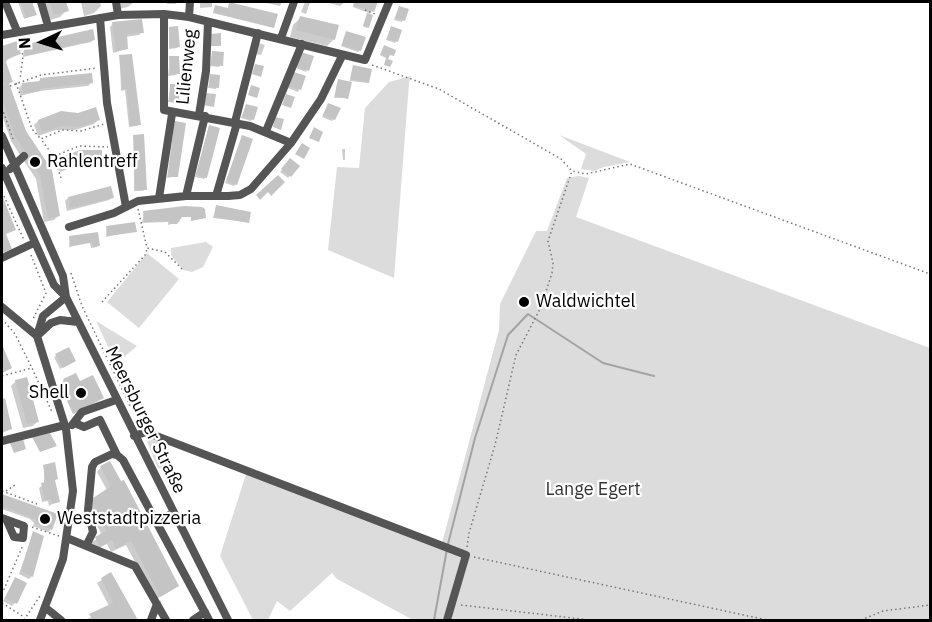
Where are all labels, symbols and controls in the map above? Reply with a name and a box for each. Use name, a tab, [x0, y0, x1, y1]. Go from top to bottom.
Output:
north arrow	[12, 12, 72, 72]
street label: Lilienweg	[172, 28, 202, 106]
text: N	[14, 37, 34, 50]
place label: Rahlentreff	[47, 151, 138, 173]
marker: Rahlentreff	[28, 155, 42, 169]
place label: Waldwichtel	[536, 291, 635, 313]
marker: Waldwichtel	[517, 295, 531, 309]
street label: Meersburger Straße	[100, 343, 190, 497]
place label: Shell	[29, 382, 69, 404]
marker: Shell	[74, 386, 88, 400]
park label: Lange Egert	[545, 479, 641, 501]
place label: Weststadtpizzeria	[57, 508, 201, 530]
marker: Weststadtpizzeria	[38, 512, 52, 526]

